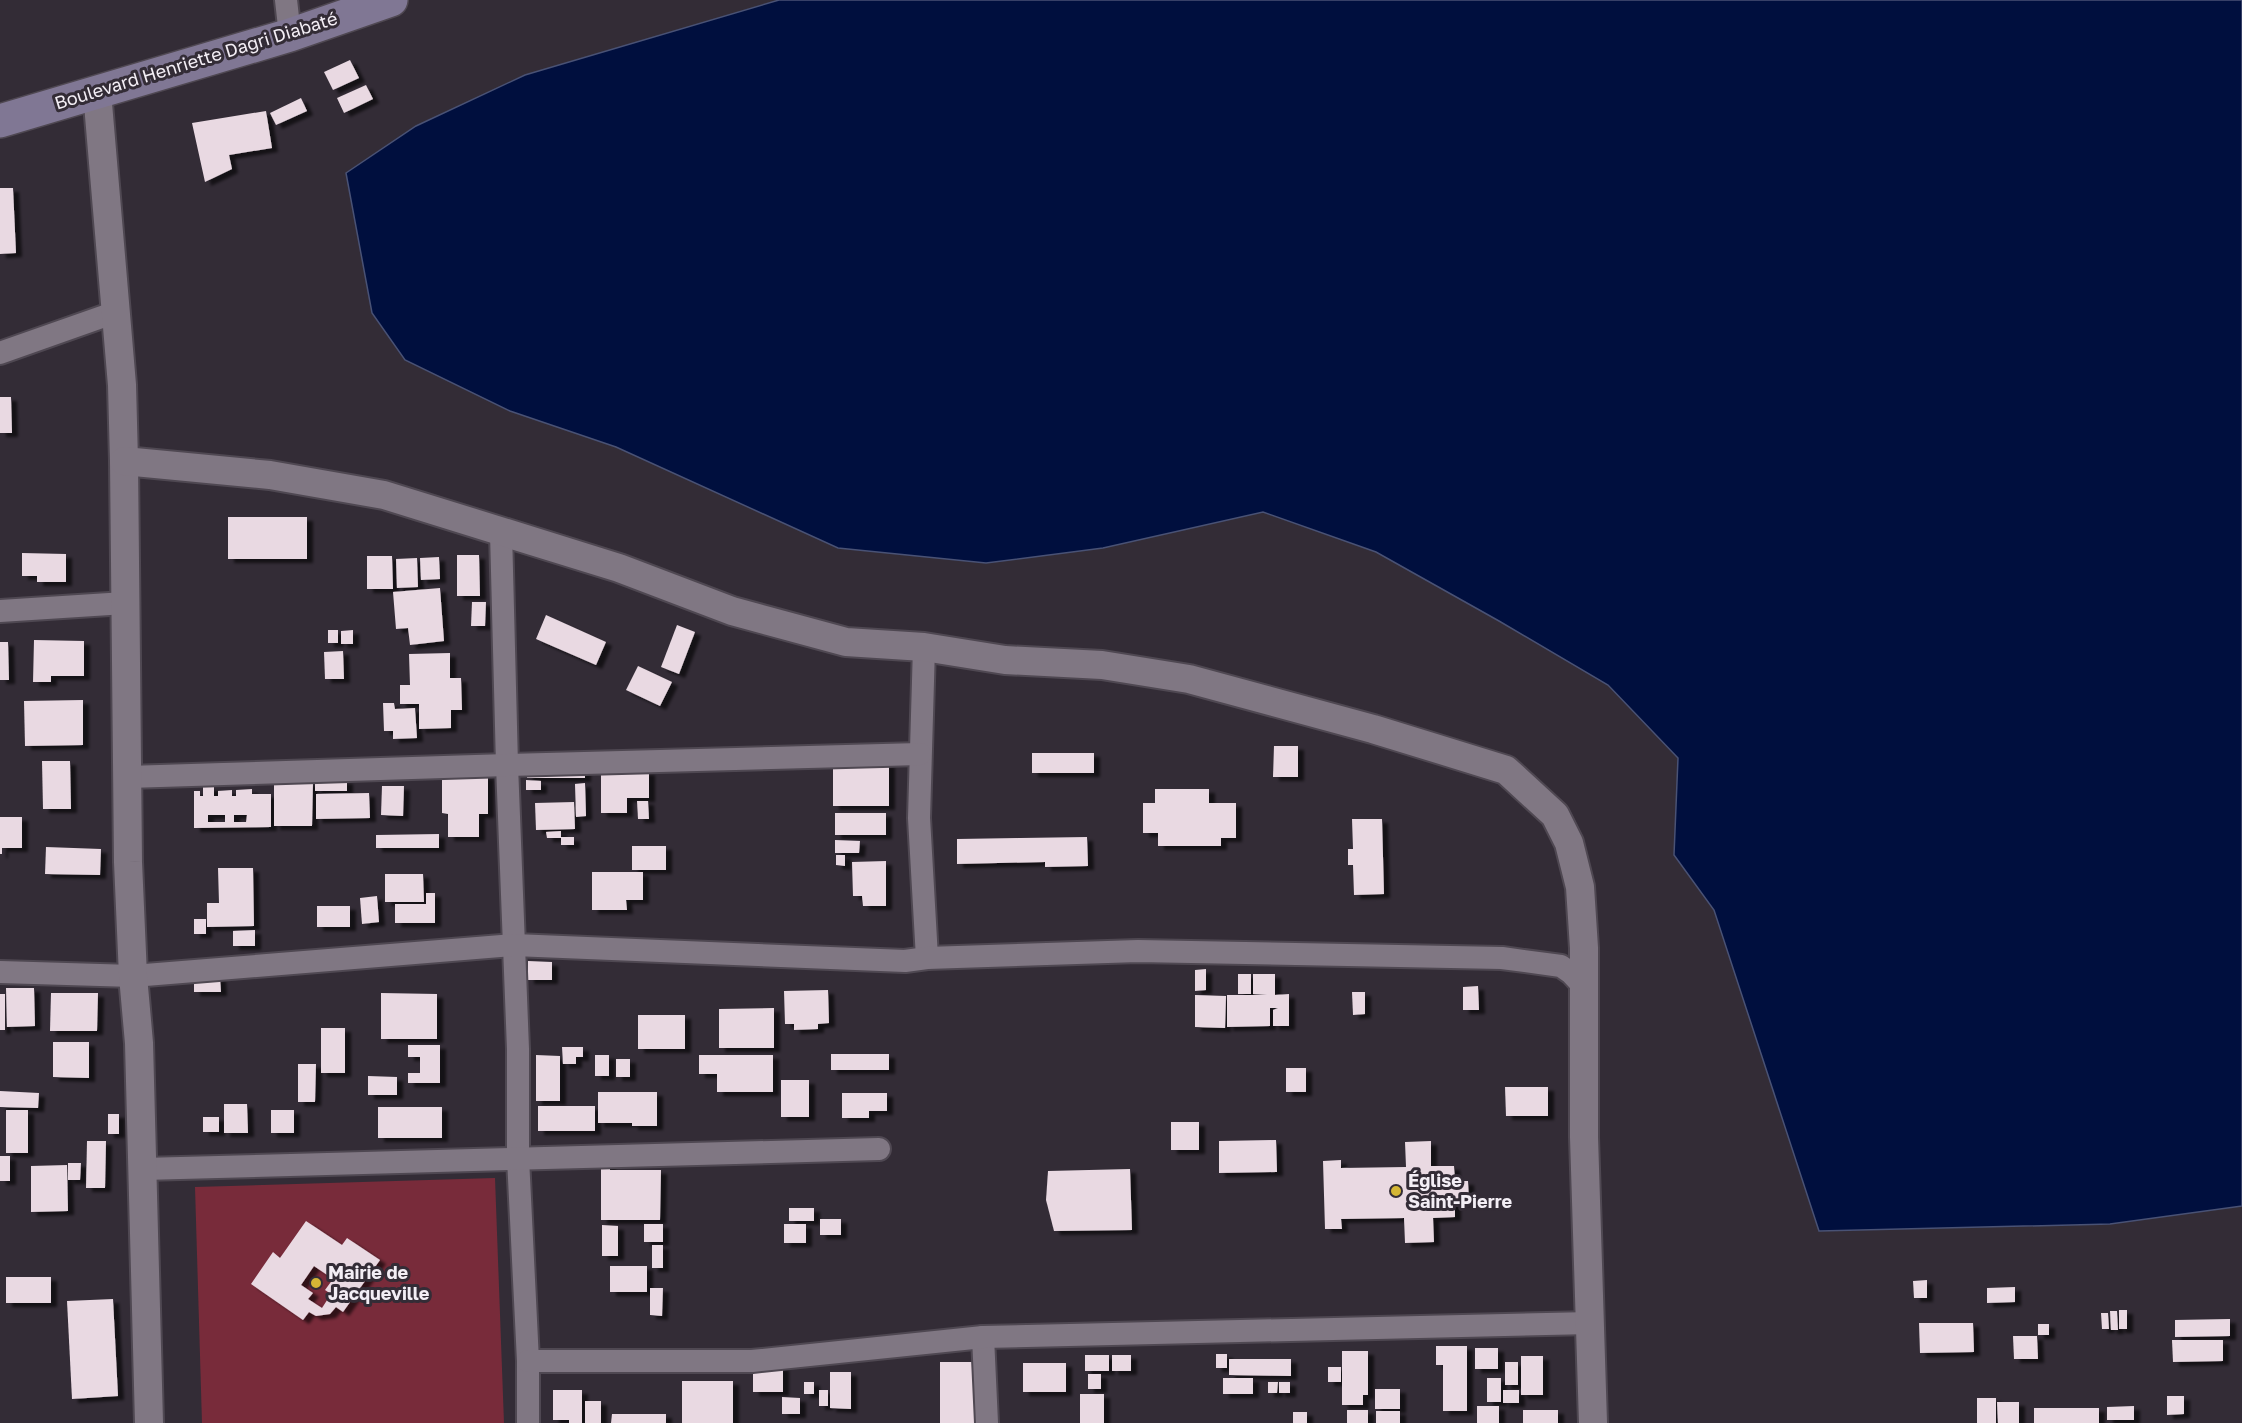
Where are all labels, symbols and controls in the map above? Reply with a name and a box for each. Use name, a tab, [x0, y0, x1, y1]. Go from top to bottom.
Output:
street label: Boulevard Henriette Dagri Diabaté	[52, 6, 340, 114]
place label: Église Saint-Pierre	[1408, 1169, 1512, 1212]
marker: Église Saint-Pierre	[1389, 1184, 1403, 1198]
place label: Mairie de Jacqueville	[328, 1261, 430, 1304]
marker: Mairie de Jacqueville	[309, 1276, 323, 1290]

